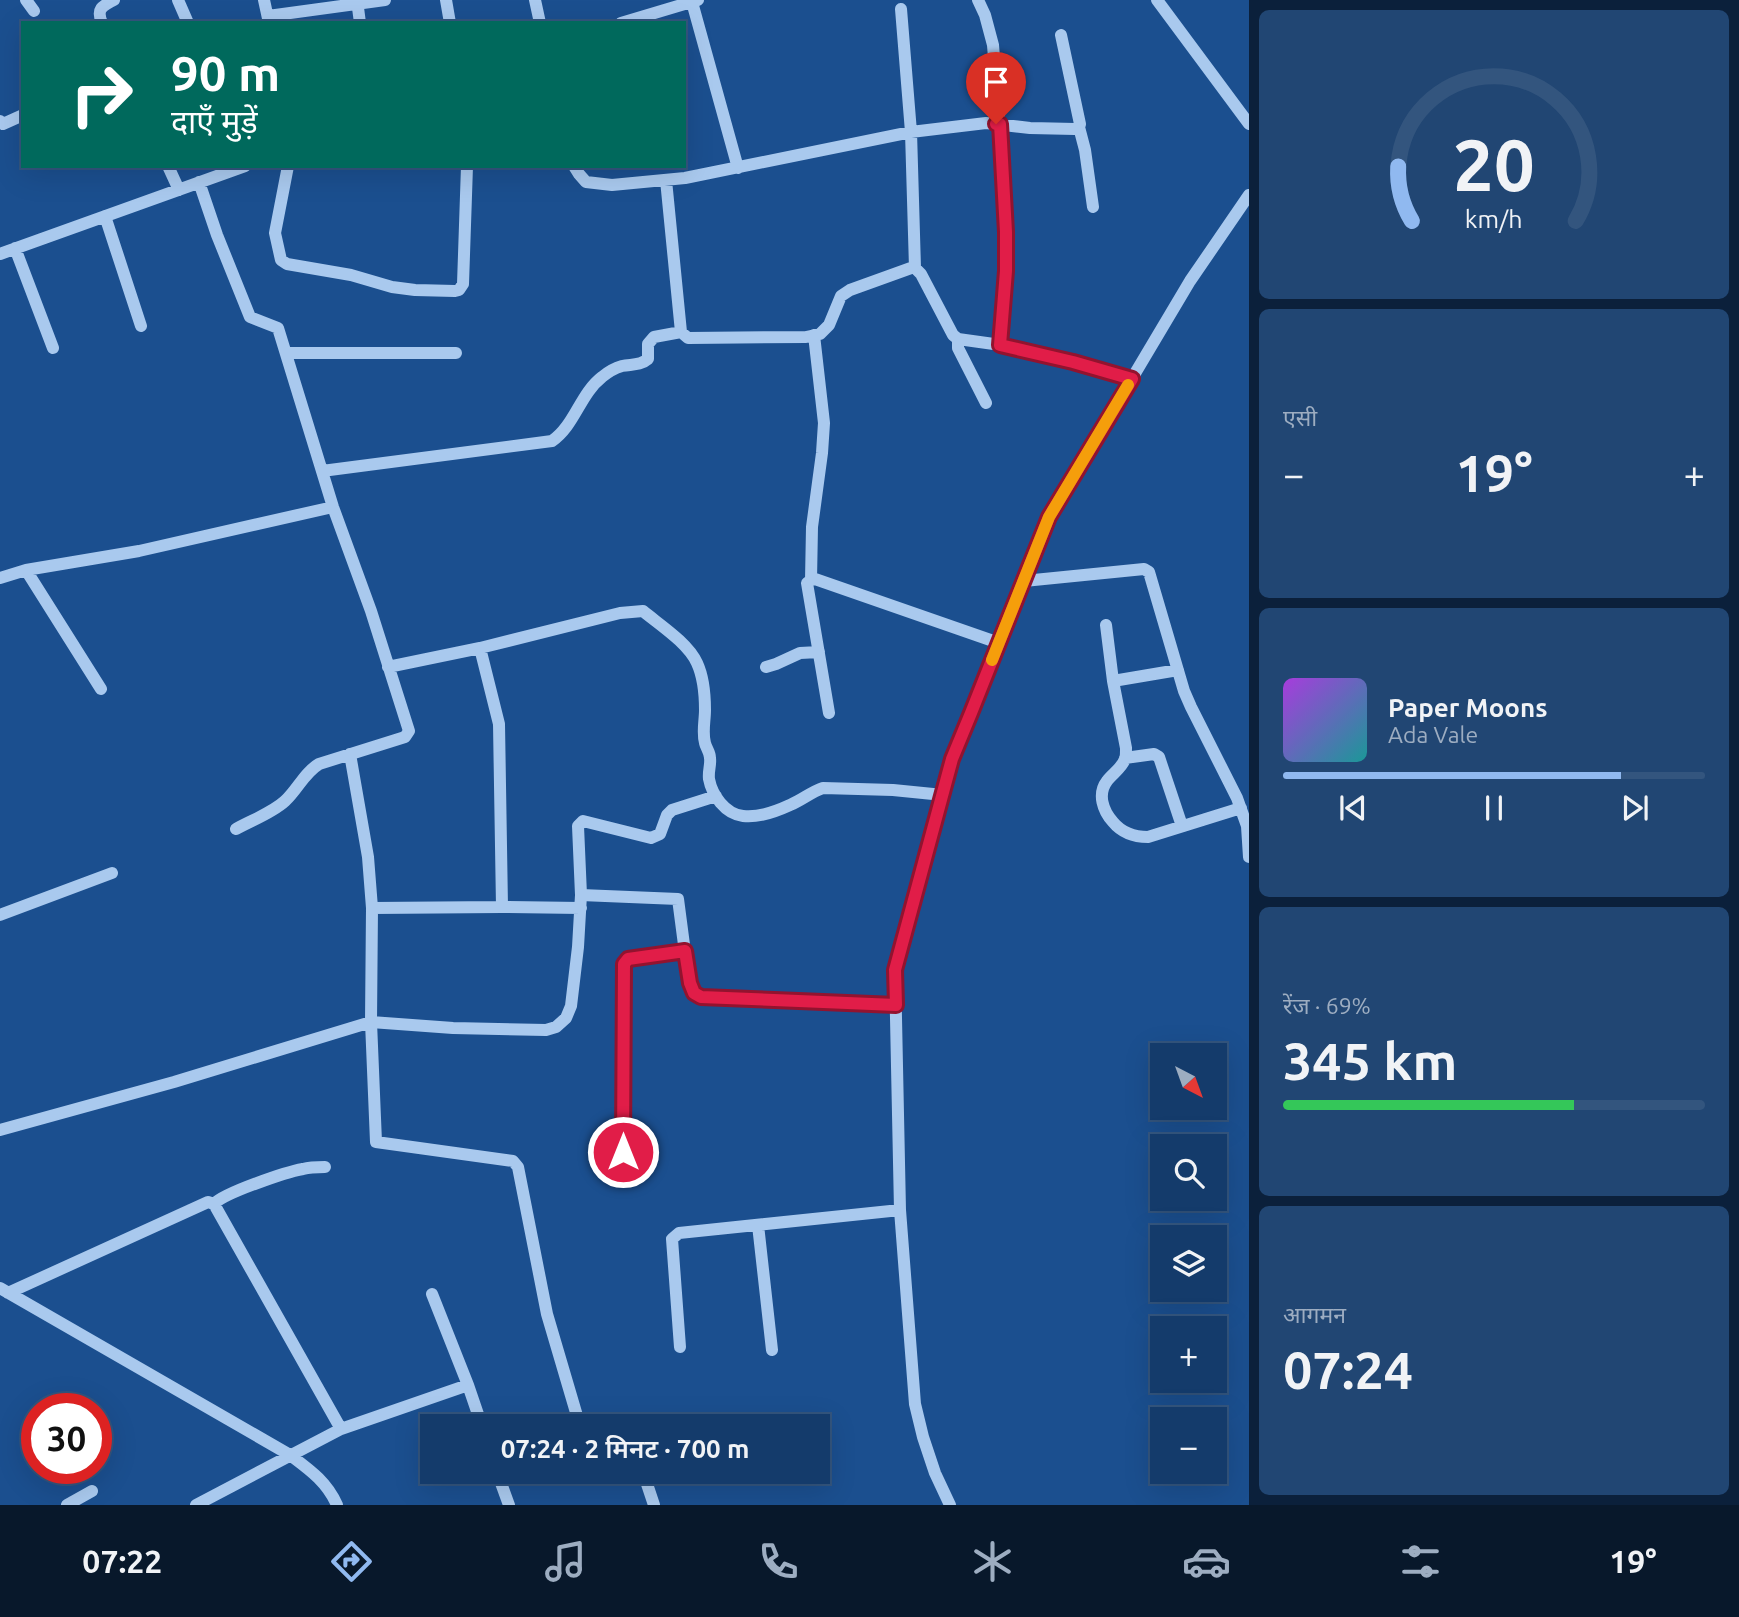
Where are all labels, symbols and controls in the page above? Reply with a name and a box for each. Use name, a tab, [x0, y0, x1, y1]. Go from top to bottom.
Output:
text: 90 m	[171, 45, 280, 100]
icon: right	[56, 49, 147, 140]
pin	[966, 52, 1026, 124]
icon: arrive	[977, 63, 1015, 101]
text: दाएँ मुड़ें	[171, 103, 258, 139]
text: 20	[1453, 123, 1535, 205]
text: km/h	[1465, 204, 1523, 232]
text: एसी	[1283, 405, 1317, 430]
text: 19°	[1455, 444, 1533, 502]
text: −	[1283, 453, 1304, 495]
text: +	[1684, 453, 1705, 495]
text: Paper Moons	[1388, 693, 1547, 722]
text: Ada Vale	[1388, 722, 1478, 747]
icon: previous	[1334, 789, 1372, 827]
icon: pause	[1475, 789, 1513, 827]
icon: next	[1616, 789, 1654, 827]
text: रेंज · 69%	[1283, 993, 1371, 1018]
text: 345 km	[1283, 1032, 1457, 1090]
north arrow	[1150, 1043, 1227, 1120]
map controls	[1150, 1043, 1227, 1484]
position arrow	[586, 1115, 660, 1189]
button: search	[1150, 1134, 1227, 1211]
button: layers	[1150, 1225, 1227, 1302]
text: आगमन	[1283, 1302, 1346, 1327]
button: +	[1150, 1316, 1227, 1393]
text: 07:24	[1283, 1341, 1413, 1399]
speed limit sign: 30	[21, 1393, 112, 1484]
button: −	[1150, 1407, 1227, 1484]
text: 07:24 · 2 मिनट · 700 m	[501, 1434, 749, 1463]
icon: directions	[327, 1537, 376, 1586]
icon: music	[541, 1537, 590, 1586]
icon: phone	[754, 1537, 803, 1586]
icon: climate	[968, 1537, 1017, 1586]
icon: car	[1182, 1537, 1231, 1586]
icon: filters	[1396, 1537, 1445, 1586]
text: 07:22	[82, 1543, 162, 1579]
text: 19°	[1609, 1543, 1657, 1579]

